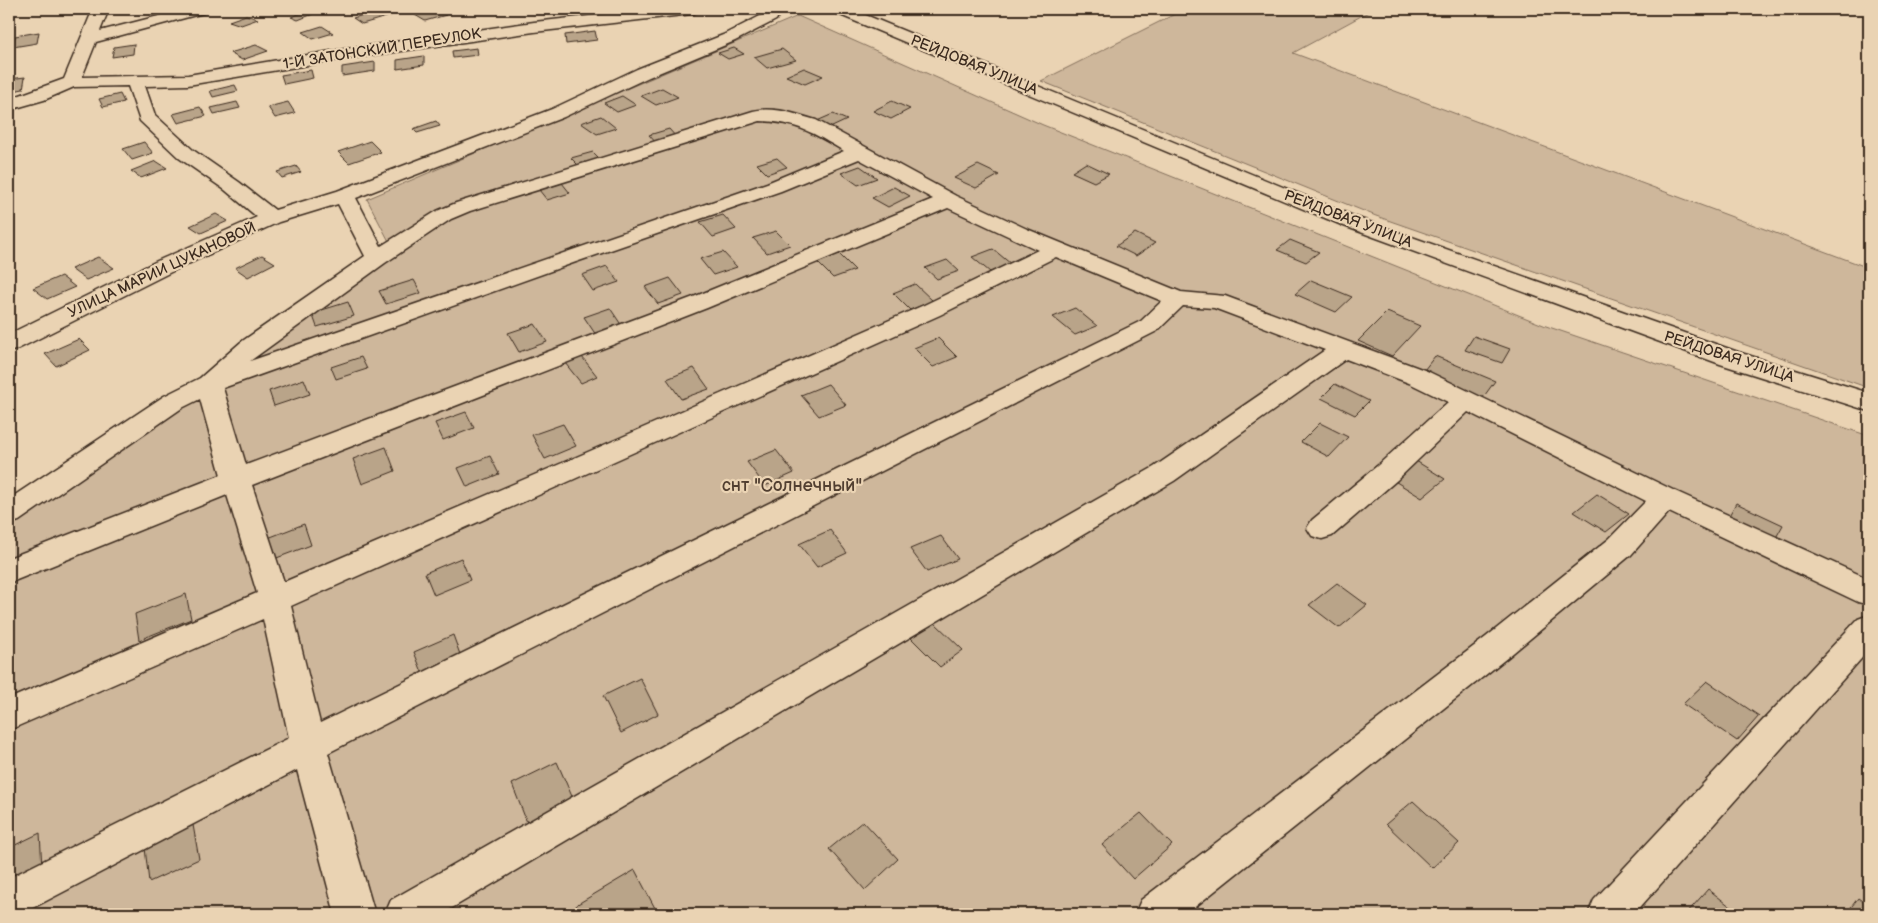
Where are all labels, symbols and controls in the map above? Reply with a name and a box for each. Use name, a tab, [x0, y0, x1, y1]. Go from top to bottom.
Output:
street label: 1-Й ЗАТОНСКИЙ ПЕРЕУЛОК	[282, 24, 483, 74]
street label: РЕЙДОВАЯ УЛИЦА	[908, 31, 1041, 100]
street label: РЕЙДОВАЯ УЛИЦА	[1281, 186, 1416, 253]
street label: УЛИЦА МАРИИ ЦУКАНОВОЙ	[65, 218, 259, 322]
street label: РЕЙДОВАЯ УЛИЦА	[1662, 327, 1797, 387]
park label: снт "Солнечный"	[722, 475, 862, 496]

